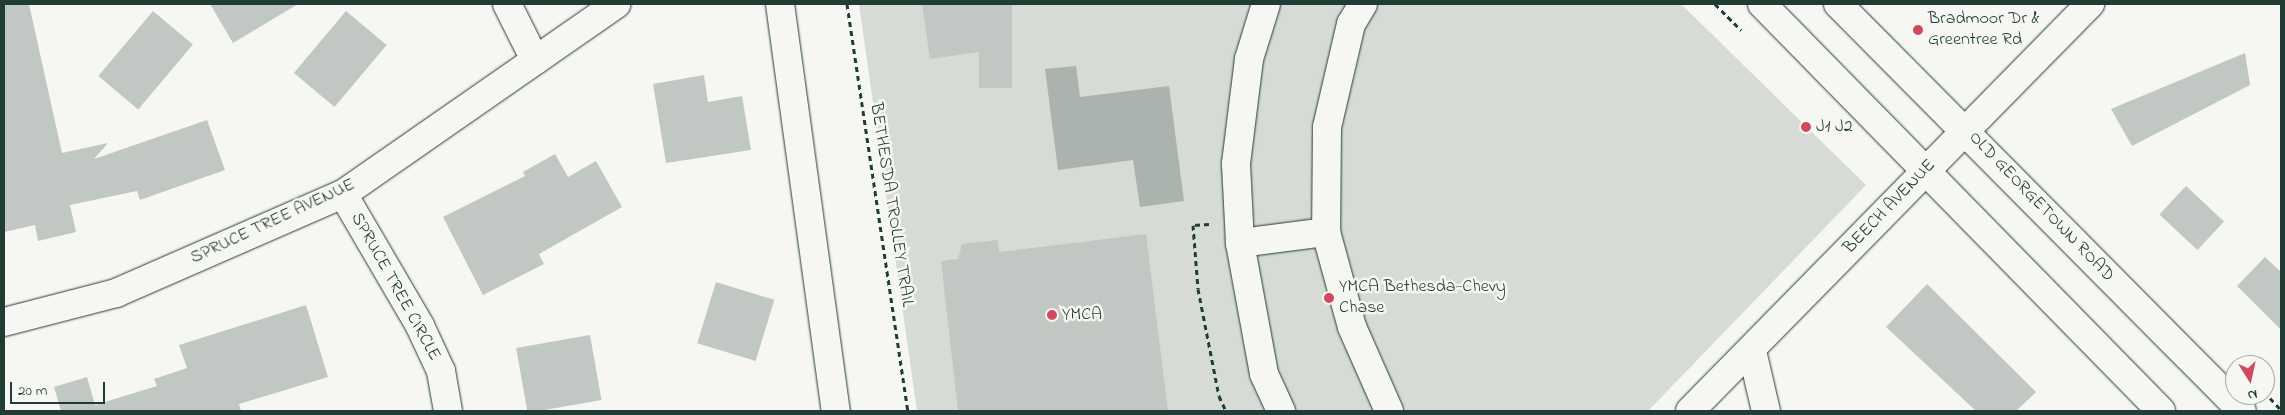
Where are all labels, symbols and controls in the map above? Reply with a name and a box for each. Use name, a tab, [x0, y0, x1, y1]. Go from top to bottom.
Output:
place label: Bradmoor Dr & Greentree Rd	[1928, 9, 2040, 52]
marker: Bradmoor Dr & Greentree Rd	[1912, 24, 1924, 36]
street label: BETHESDA TROLLEY TRAIL	[864, 101, 918, 309]
place label: J1 J2	[1816, 116, 1853, 138]
marker: J1 J2	[1800, 121, 1812, 133]
street label: OLD GEORGETOWN ROAD	[1964, 127, 2118, 287]
street label: BEECH AVENUE	[1839, 155, 1941, 259]
street label: SPRUCE TREE AVENUE	[187, 174, 359, 270]
street label: SPRUCE TREE CIRCLE	[345, 209, 445, 365]
place label: YMCA Bethesda-Chevy Chase	[1339, 277, 1506, 320]
marker: YMCA Bethesda-Chevy Chase	[1323, 292, 1335, 304]
place label: YMCA	[1062, 304, 1102, 326]
marker: YMCA	[1046, 309, 1058, 321]
north arrow	[2225, 355, 2275, 405]
scale bar	[12, 372, 108, 404]
text: 20 m	[18, 380, 47, 402]
text: N	[2246, 383, 2259, 405]

